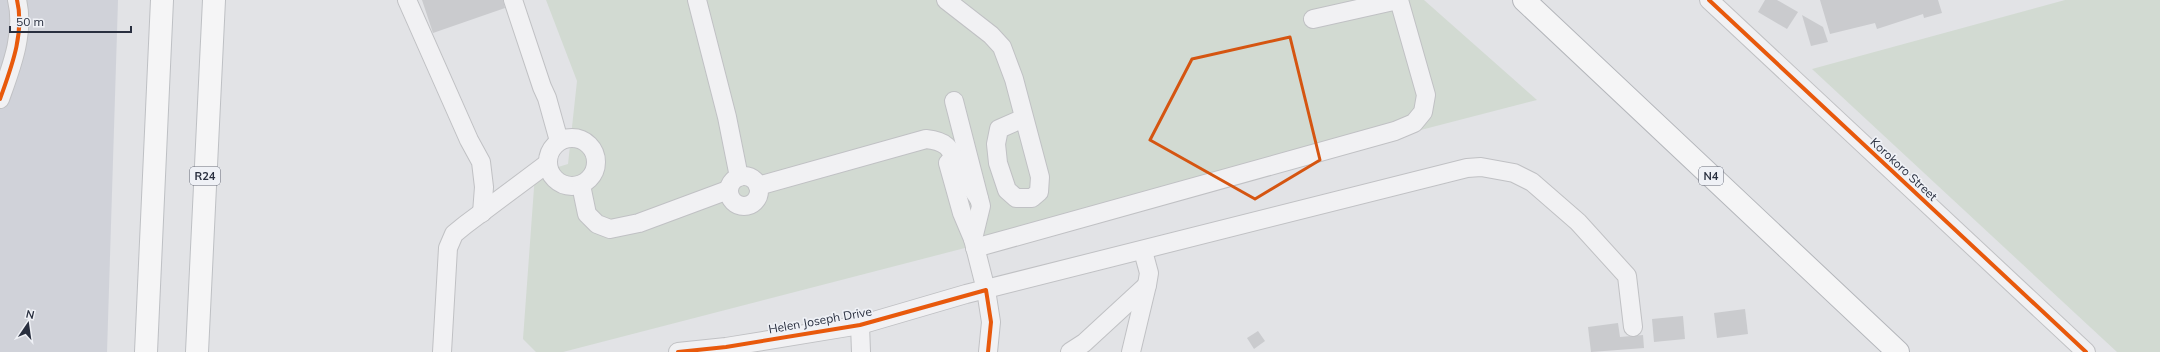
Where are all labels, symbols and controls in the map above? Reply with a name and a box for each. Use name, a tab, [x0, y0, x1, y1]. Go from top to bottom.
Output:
scale bar	[10, 8, 131, 34]
text: 50 m	[16, 14, 44, 29]
street label: Korokoro Street	[1868, 134, 1940, 204]
road number: R24	[190, 167, 220, 185]
road number: N4	[1699, 167, 1723, 185]
north arrow	[8, 304, 48, 344]
street label: Helen Joseph Drive	[767, 304, 873, 336]
text: N	[25, 307, 36, 322]

